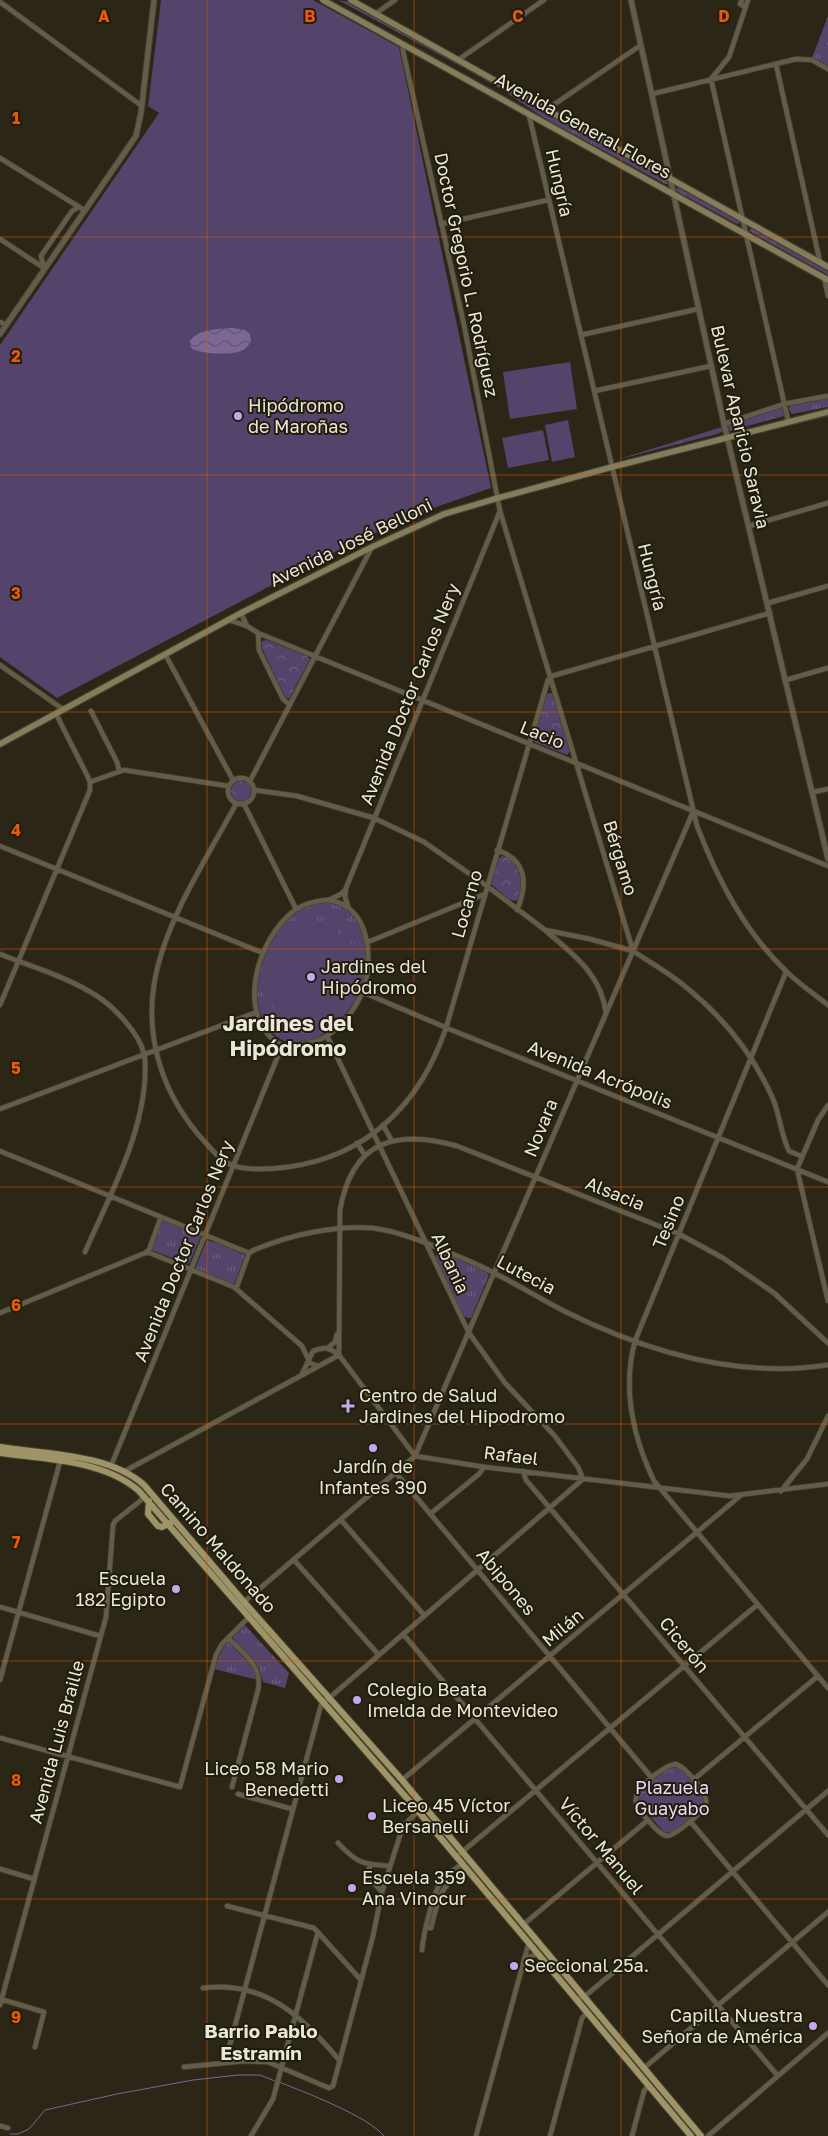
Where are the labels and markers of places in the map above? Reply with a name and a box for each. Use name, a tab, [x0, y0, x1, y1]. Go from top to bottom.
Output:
place label: Hipódromo de Maroñas	[248, 394, 348, 437]
marker: Hipódromo de Maroñas	[232, 410, 244, 422]
place label: Jardines del Hipódromo	[321, 955, 427, 998]
marker: Jardines del Hipódromo	[305, 971, 317, 983]
place label: Centro de Salud Jardines del Hipodromo	[359, 1384, 565, 1427]
marker: Centro de Salud Jardines del Hipodromo	[341, 1399, 355, 1413]
marker: Jardín de Infantes 390	[367, 1442, 379, 1454]
place label: Jardín de Infantes 390	[319, 1455, 427, 1498]
place label: Escuela 182 Egipto	[76, 1567, 166, 1610]
marker: Escuela 182 Egipto	[170, 1583, 182, 1595]
place label: Colegio Beata Imelda de Montevideo	[367, 1678, 558, 1721]
marker: Colegio Beata Imelda de Montevideo	[351, 1694, 363, 1706]
place label: Liceo 58 Mario Benedetti	[204, 1757, 329, 1800]
marker: Liceo 58 Mario Benedetti	[333, 1773, 345, 1785]
place label: Liceo 45 Víctor Bersanelli	[382, 1794, 510, 1837]
marker: Liceo 45 Víctor Bersanelli	[366, 1810, 378, 1822]
place label: Escuela 359 Ana Vinocur	[362, 1866, 466, 1909]
marker: Escuela 359 Ana Vinocur	[346, 1882, 358, 1894]
place label: Seccional 25a.	[524, 1954, 649, 1976]
marker: Seccional 25a.	[508, 1960, 520, 1972]
place label: Capilla Nuestra Señora de América	[641, 2004, 803, 2047]
marker: Capilla Nuestra Señora de América	[807, 2020, 819, 2032]

